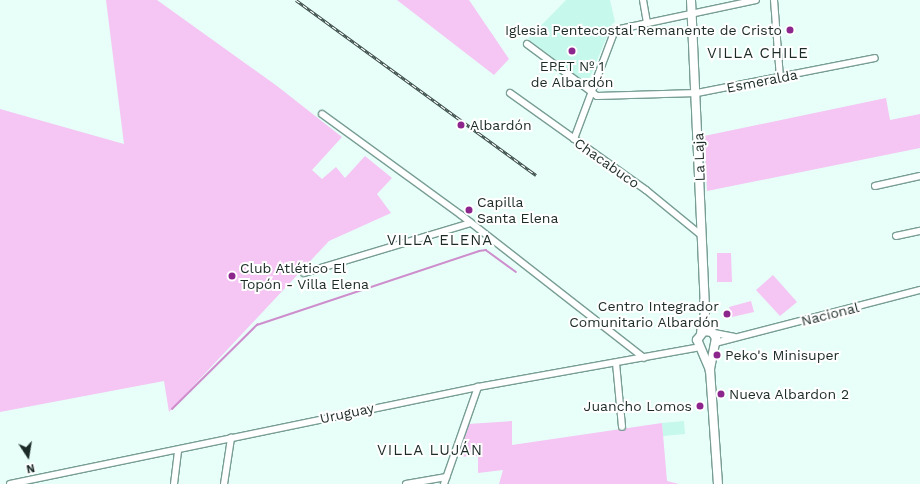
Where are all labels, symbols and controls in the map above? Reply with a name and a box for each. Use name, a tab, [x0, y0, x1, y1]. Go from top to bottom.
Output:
place label: Iglesia Pentecostal Remanente de Cristo	[504, 22, 782, 38]
marker: Iglesia Pentecostal Remanente de Cristo	[785, 25, 795, 35]
district label: VILLA CHILE	[707, 45, 809, 63]
marker: EPET Nº 1 de Albardón	[567, 46, 577, 56]
place label: EPET Nº 1 de Albardón	[530, 58, 614, 90]
street label: Esmeralda	[725, 66, 799, 96]
place label: Albardón	[470, 117, 532, 133]
marker: Albardón	[455, 119, 467, 131]
street label: La Laja	[690, 132, 708, 182]
street label: Chacabuco	[571, 134, 643, 192]
place label: Capilla Santa Elena	[477, 194, 559, 226]
marker: Capilla Santa Elena	[464, 205, 474, 215]
district label: VILLA ELENA	[386, 232, 494, 250]
place label: Club Atlético El Topón - Villa Elena	[240, 260, 370, 292]
marker: Club Atlético El Topón - Villa Elena	[227, 271, 237, 281]
place label: Centro Integrador Comunitario Albardón	[569, 298, 719, 330]
street label: Nacional	[799, 299, 861, 329]
marker: Centro Integrador Comunitario Albardón	[722, 309, 732, 319]
place label: Peko's Minisuper	[725, 347, 839, 363]
marker: Peko's Minisuper	[712, 350, 722, 360]
place label: Nueva Albardon 2	[729, 386, 850, 402]
marker: Nueva Albardon 2	[716, 389, 726, 399]
place label: Juancho Lomos	[584, 398, 692, 414]
street label: Uruguay	[318, 399, 376, 427]
marker: Juancho Lomos	[695, 401, 705, 411]
north arrow	[8, 436, 48, 476]
district label: VILLA LUJÁN	[377, 442, 483, 460]
text: N	[25, 461, 36, 475]

